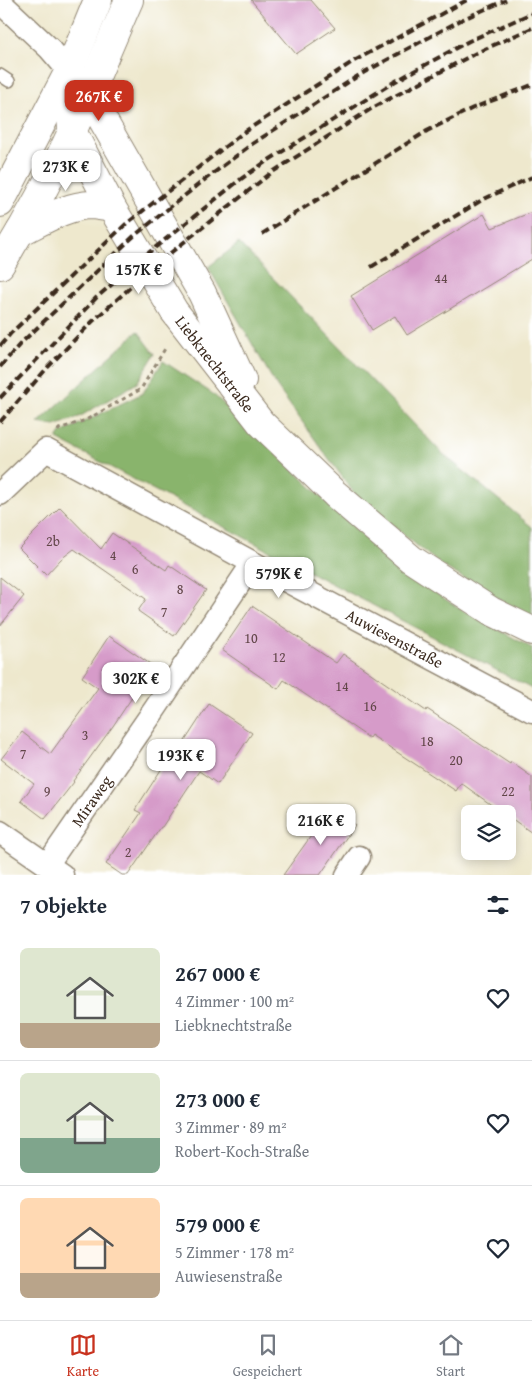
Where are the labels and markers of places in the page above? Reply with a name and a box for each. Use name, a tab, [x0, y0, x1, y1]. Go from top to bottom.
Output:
pin: 267K €	[58, 80, 140, 122]
pin: 273K €	[25, 150, 107, 192]
pin: 157K €	[98, 252, 180, 295]
pin: 579K €	[238, 556, 320, 599]
pin: 302K €	[95, 662, 177, 704]
pin: 193K €	[140, 738, 222, 781]
pin: 216K €	[280, 804, 362, 846]

